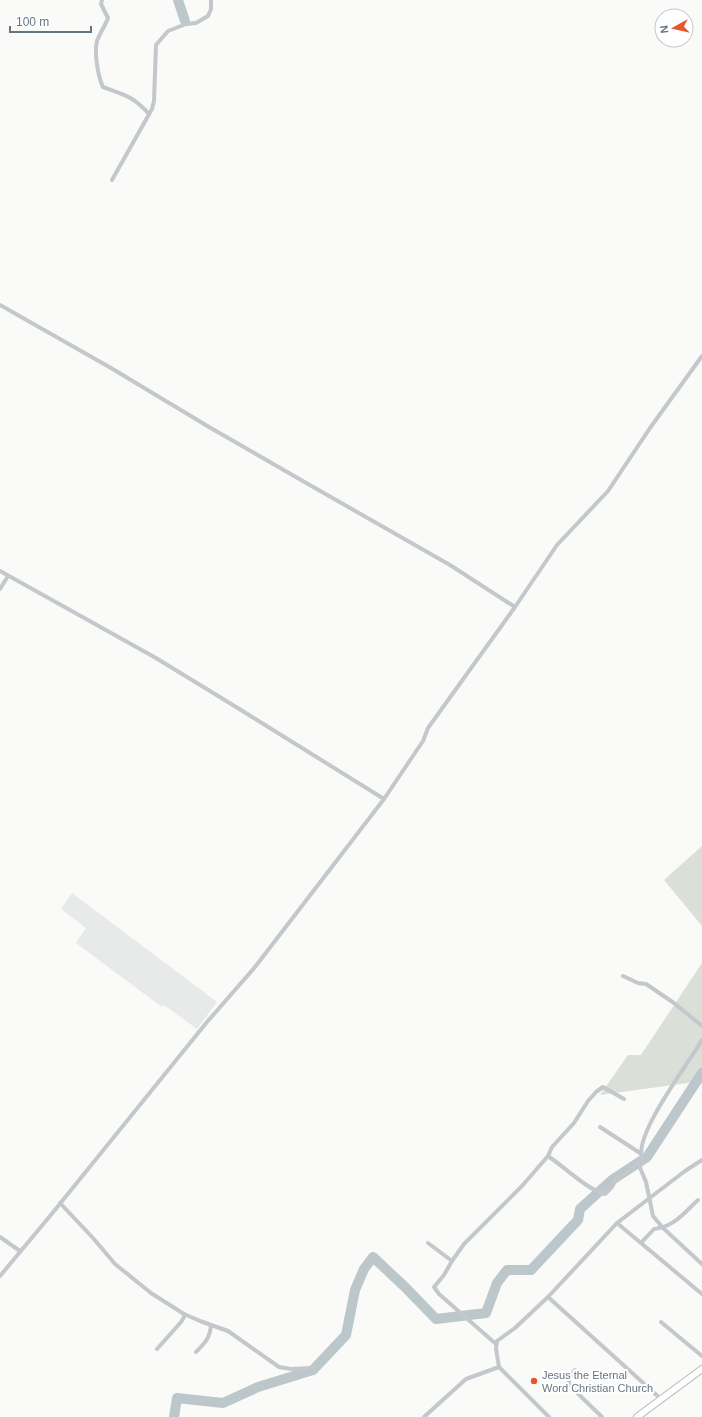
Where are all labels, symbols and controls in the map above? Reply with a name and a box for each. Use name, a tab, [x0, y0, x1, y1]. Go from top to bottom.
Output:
scale bar	[10, 8, 91, 34]
north arrow	[654, 8, 694, 48]
text: 100 m	[16, 15, 49, 29]
text: N	[658, 25, 671, 34]
place label: Jesus the Eternal Word Christian Church	[542, 1369, 653, 1394]
marker: Jesus the Eternal Word Christian Church	[529, 1376, 539, 1386]

